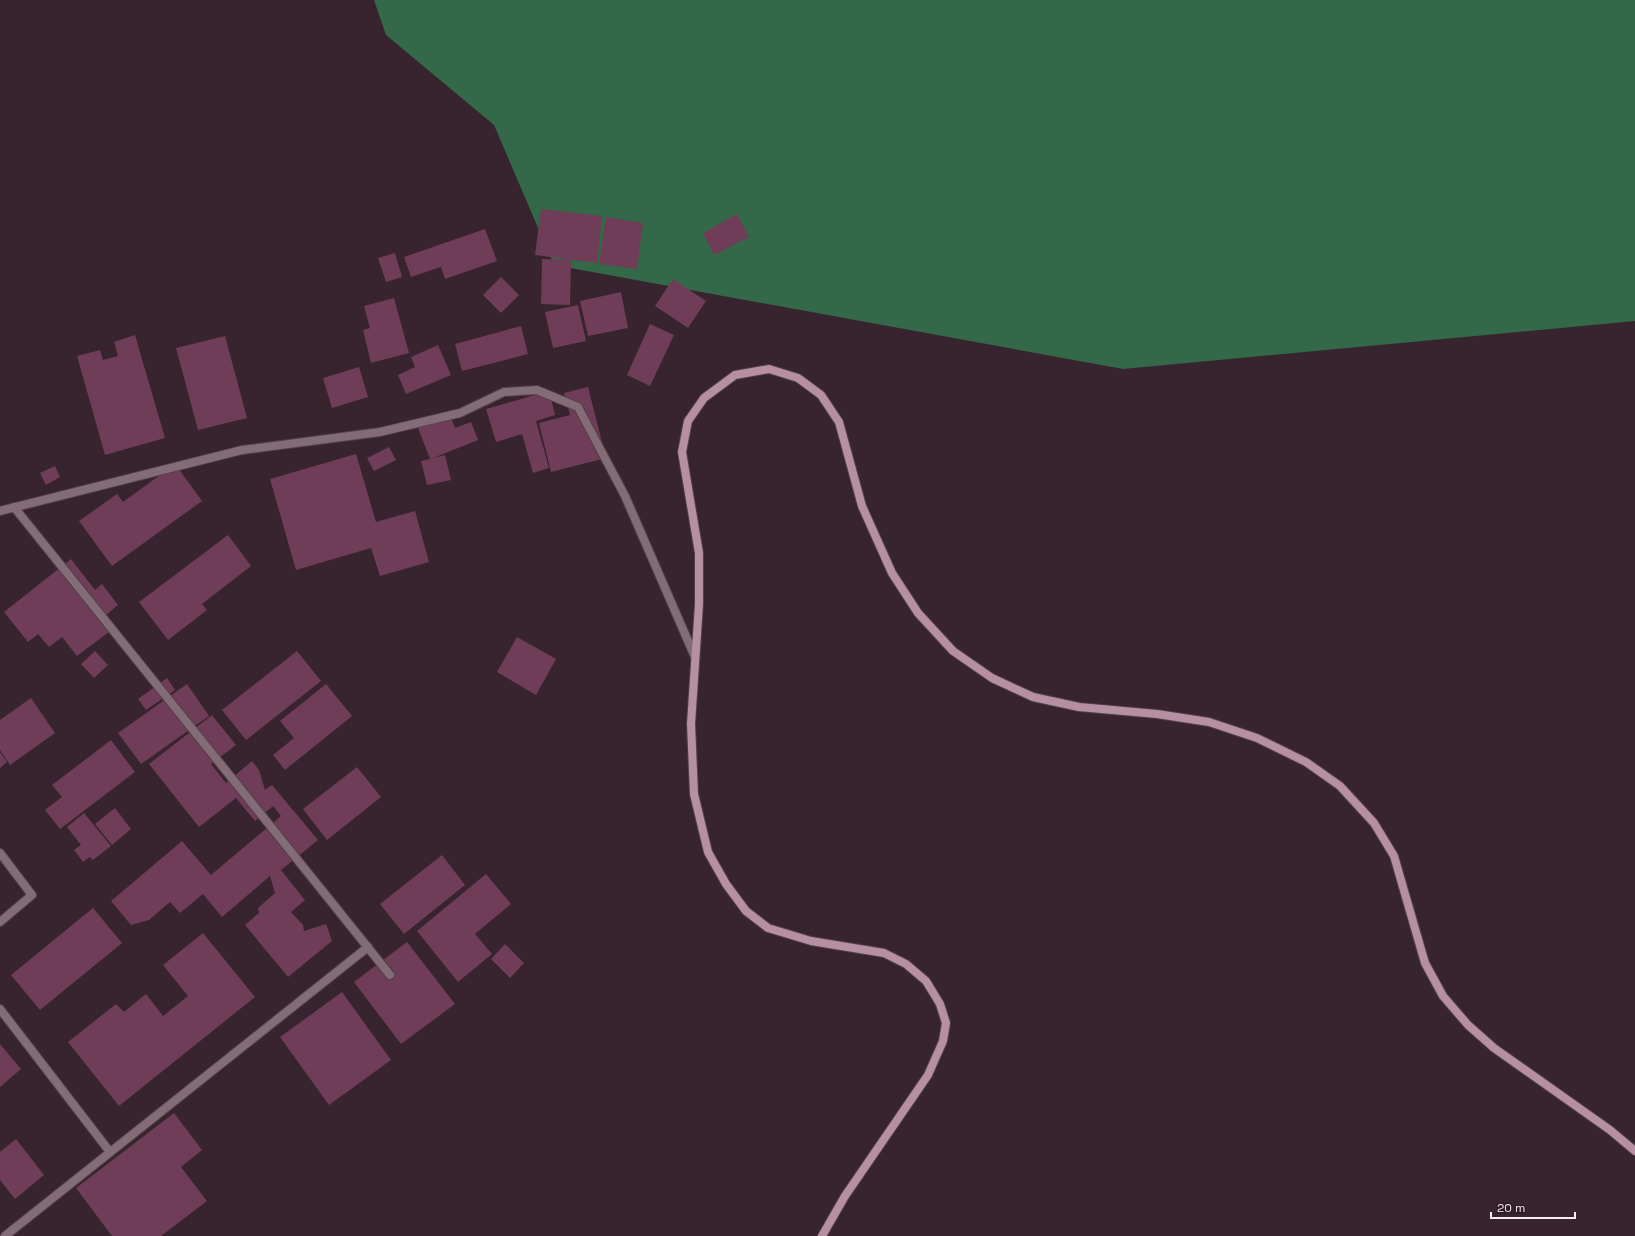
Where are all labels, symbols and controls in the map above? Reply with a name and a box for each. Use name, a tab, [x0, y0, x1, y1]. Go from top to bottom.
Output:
scale bar	[1491, 1194, 1575, 1220]
text: 20 m	[1497, 1200, 1525, 1216]

